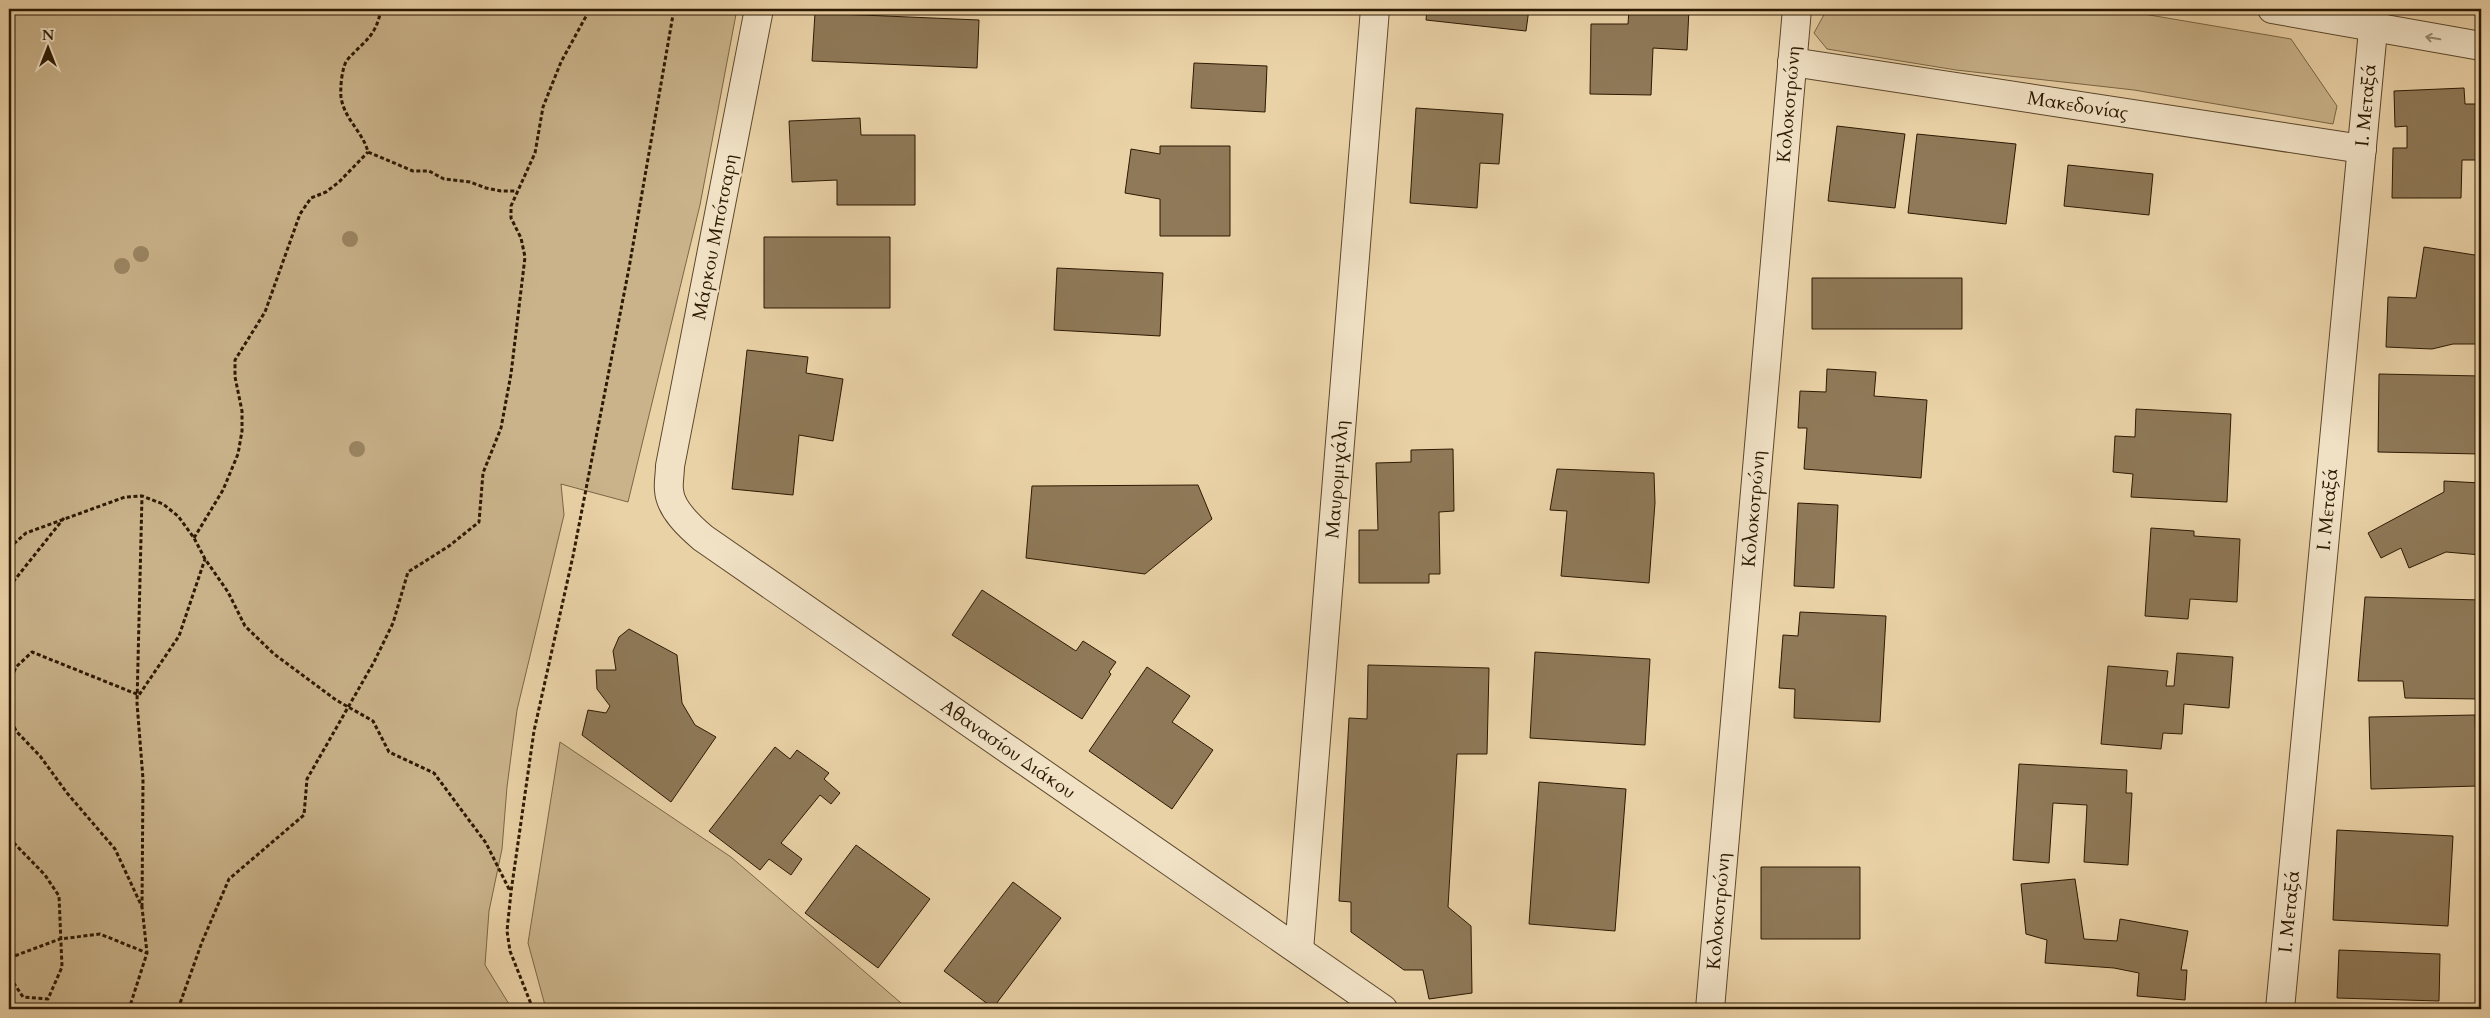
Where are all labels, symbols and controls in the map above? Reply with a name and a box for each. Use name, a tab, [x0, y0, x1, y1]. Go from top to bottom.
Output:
north arrow	[22, 22, 72, 72]
text: N	[42, 26, 54, 45]
one-way arrow	[2426, 32, 2442, 42]
street label: Κολοκοτρώνη	[1771, 45, 1807, 164]
street label: Ι. Μεταξά	[2349, 62, 2383, 148]
street label: Μακεδονίας	[2025, 85, 2130, 126]
street label: Μάρκου Μπότσαρη	[686, 152, 744, 322]
street label: Μαυρομιχάλη	[1319, 419, 1355, 540]
street label: Κολοκοτρώνη	[1735, 449, 1772, 568]
street label: Ι. Μεταξά	[2311, 466, 2344, 552]
street label: Αθανασίου Διάκου	[935, 693, 1081, 805]
street label: Κολοκοτρώνη	[1700, 852, 1737, 971]
street label: Ι. Μεταξά	[2272, 869, 2306, 954]

